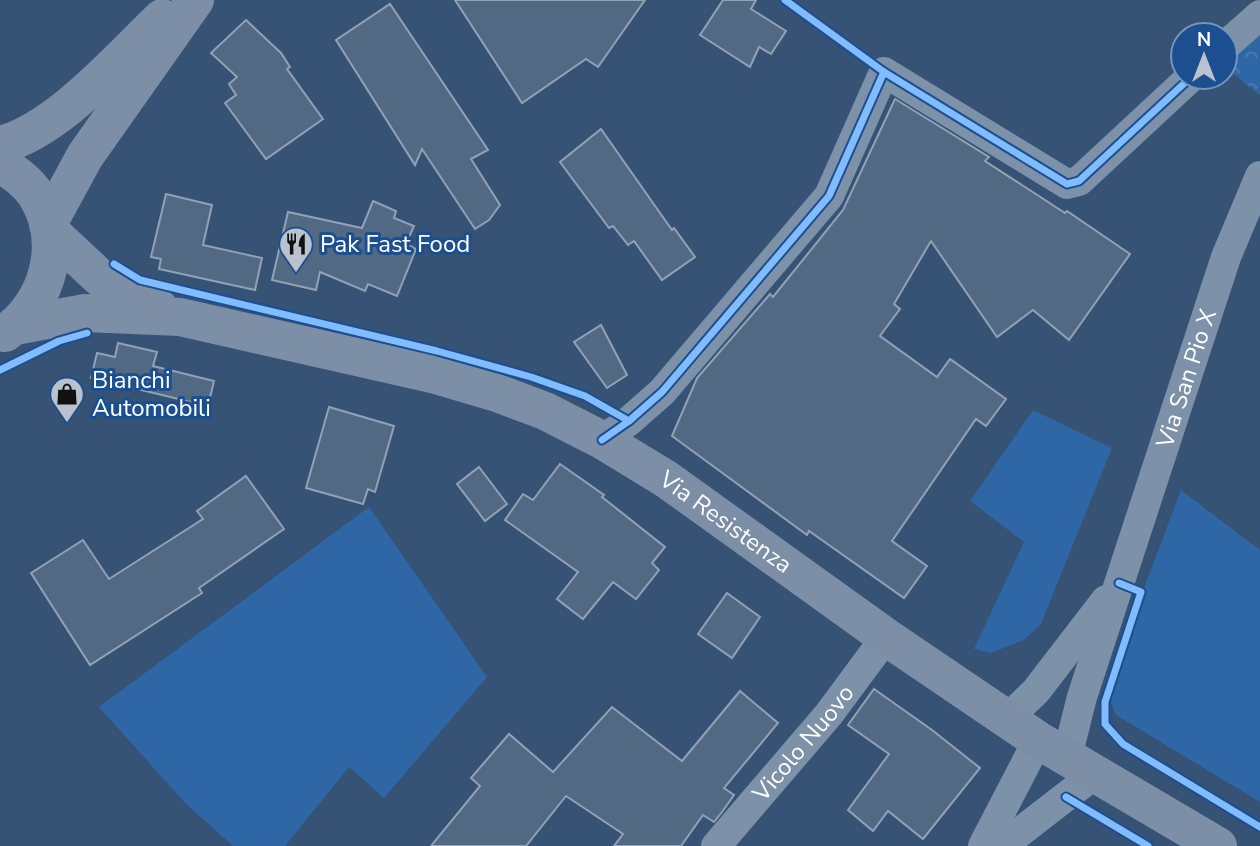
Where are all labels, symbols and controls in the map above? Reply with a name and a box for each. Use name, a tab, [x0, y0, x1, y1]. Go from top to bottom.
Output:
north arrow	[1169, 21, 1239, 91]
text: N	[1197, 27, 1211, 53]
restaurant icon: Pak Fast Food	[277, 225, 315, 274]
place label: Pak Fast Food	[320, 228, 470, 260]
street label: Via San Pio X	[1148, 305, 1224, 453]
place label: Bianchi Automobili	[92, 364, 211, 424]
shop icon: Bianchi Automobili	[48, 375, 86, 424]
street label: Via Resistenza	[652, 463, 799, 581]
street label: Vicolo Nuovo	[745, 678, 861, 809]

